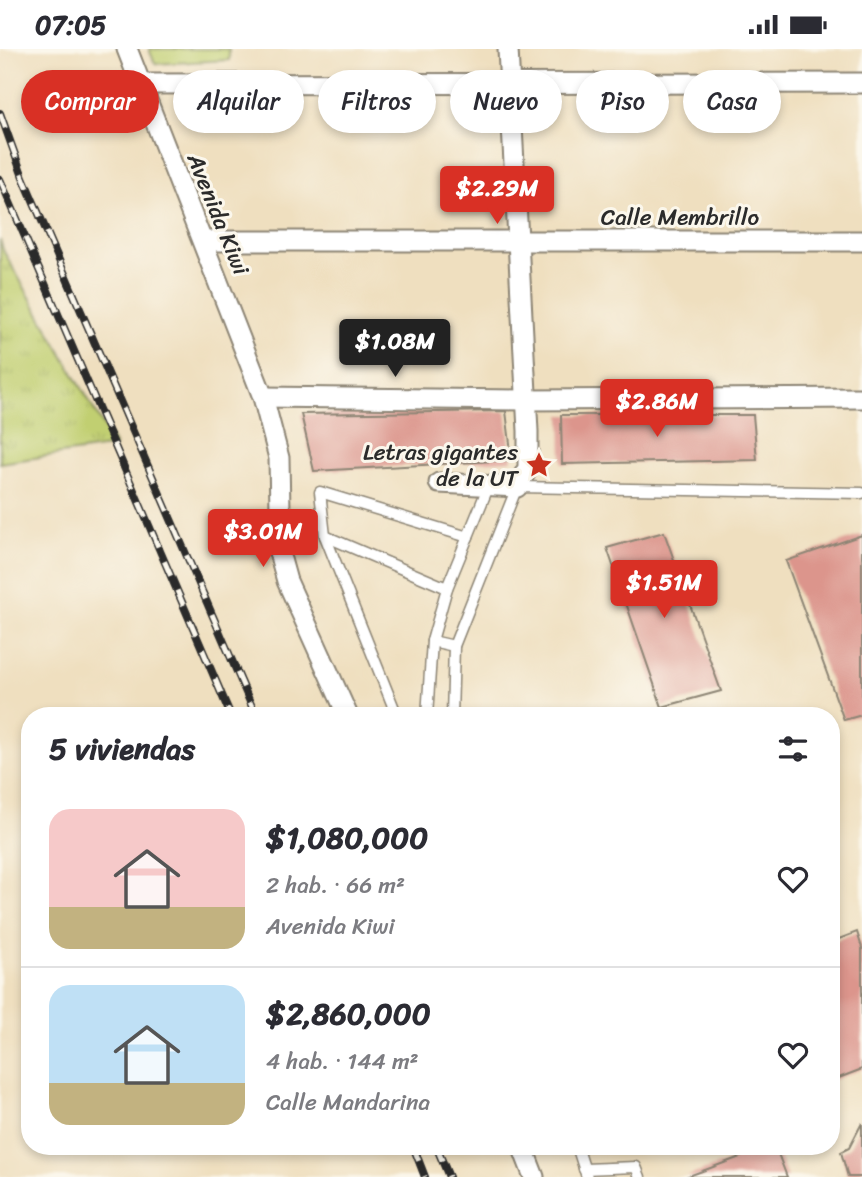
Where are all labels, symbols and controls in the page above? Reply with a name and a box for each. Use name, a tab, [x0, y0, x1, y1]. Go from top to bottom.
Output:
text: 07:05	[35, 2, 106, 48]
chip: Comprar	[21, 70, 159, 133]
chip: Alquilar	[173, 70, 304, 133]
chip: Filtros	[318, 70, 436, 133]
chip: Nuevo	[450, 70, 562, 133]
chip: Piso	[576, 70, 669, 133]
chip: Casa	[683, 70, 781, 133]
street label: Avenida Kiwi	[175, 146, 261, 282]
pin: $2.29M	[440, 167, 554, 226]
text: $2.29M	[456, 168, 538, 209]
street label: Calle Membrillo	[601, 197, 760, 238]
pin: $1.08M	[338, 319, 452, 379]
text: $1.08M	[355, 321, 435, 362]
pin: $2.86M	[600, 379, 714, 439]
text: $2.86M	[616, 381, 698, 422]
place label: Letras gigantes de la UT	[363, 432, 519, 499]
place icon: Letras gigantes de la UT	[524, 450, 554, 480]
pin: $3.01M	[206, 510, 320, 569]
text: $3.01M	[224, 511, 302, 552]
pin: $1.51M	[607, 561, 721, 620]
text: $1.51M	[627, 562, 701, 603]
text: 5 viviendas	[49, 722, 195, 776]
icon: filters	[774, 730, 812, 768]
text: $1,080,000	[266, 811, 428, 865]
icon: home	[105, 837, 189, 921]
icon: heart	[774, 860, 812, 898]
text: 2 hab. · 66 m²	[266, 865, 405, 906]
text: Avenida Kiwi	[266, 906, 395, 947]
text: $2,860,000	[266, 987, 431, 1041]
icon: home	[105, 1013, 189, 1097]
icon: heart	[774, 1036, 812, 1074]
text: 4 hab. · 144 m²	[266, 1041, 419, 1082]
text: Calle Mandarina	[266, 1082, 430, 1123]

